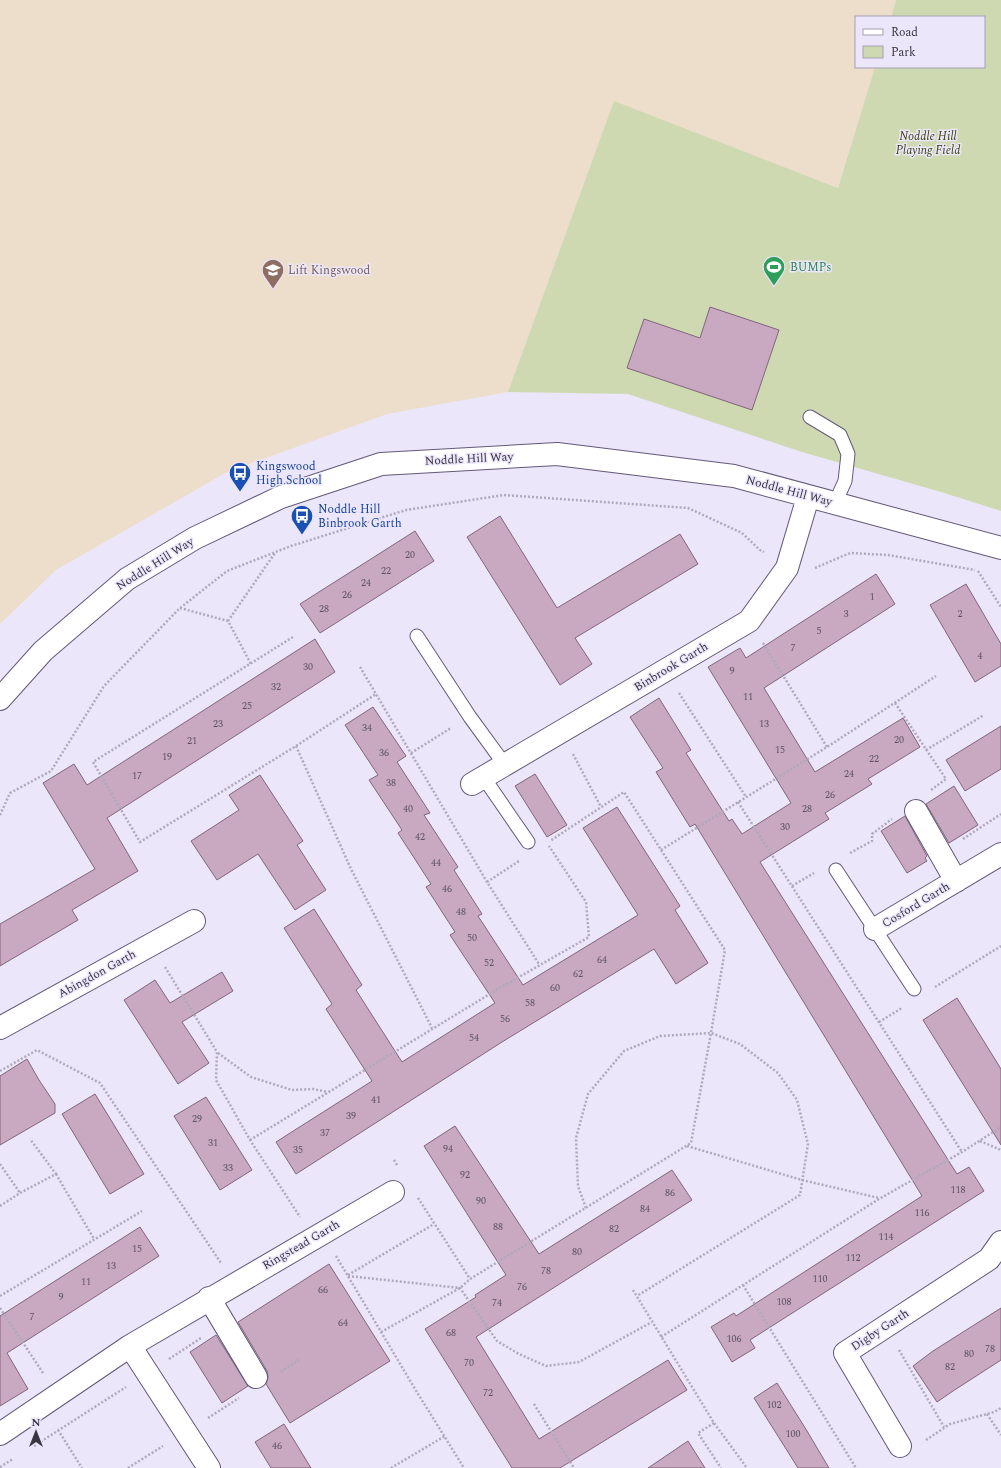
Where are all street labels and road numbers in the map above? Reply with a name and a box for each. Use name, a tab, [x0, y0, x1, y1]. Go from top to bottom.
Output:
street label: Noddle Hill Way	[424, 447, 515, 471]
street label: Noddle Hill Way	[744, 470, 835, 512]
street label: Noddle Hill Way	[112, 532, 199, 596]
street label: Binbrook Garth	[630, 637, 712, 697]
street label: Cosford Garth	[878, 877, 954, 933]
street label: Abingdon Garth	[54, 945, 140, 1003]
street label: Ringstead Garth	[259, 1215, 343, 1275]
street label: Digby Garth	[847, 1304, 913, 1356]

